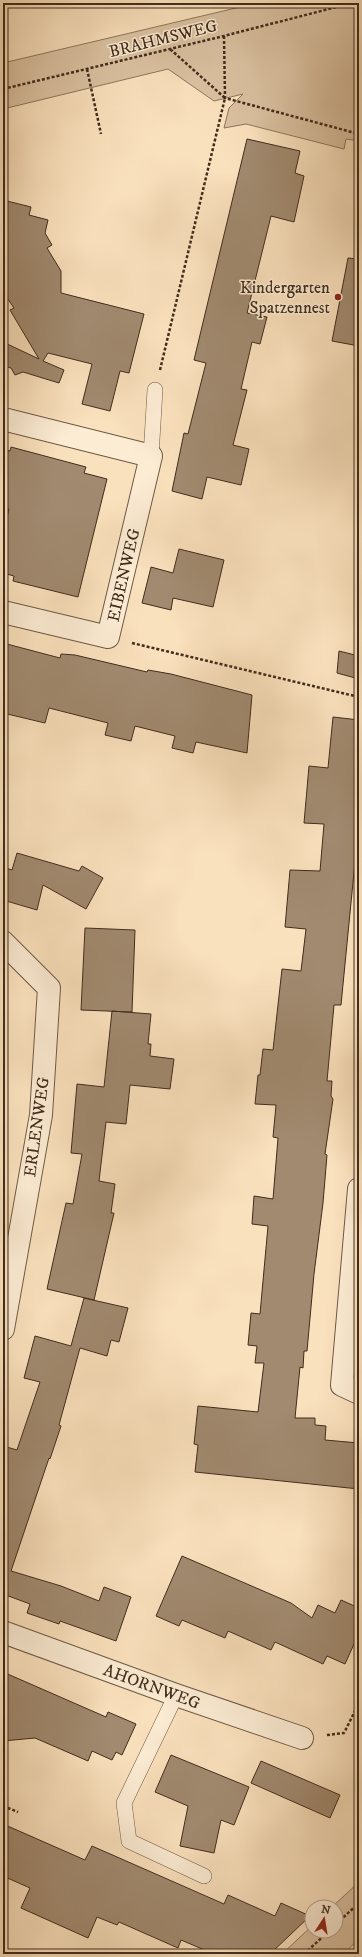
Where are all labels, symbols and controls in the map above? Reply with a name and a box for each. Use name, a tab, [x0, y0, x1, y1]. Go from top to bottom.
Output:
street label: BRAHMSWEG	[107, 15, 220, 63]
place label: Kindergarten Spatzennest	[240, 277, 331, 319]
marker: Kindergarten Spatzennest	[333, 292, 343, 302]
street label: EIBENWEG	[103, 526, 145, 624]
street label: ERLENWEG	[19, 1075, 55, 1179]
street label: AHORNWEG	[100, 1659, 203, 1715]
north arrow	[304, 1899, 344, 1939]
text: N	[320, 1902, 332, 1918]

